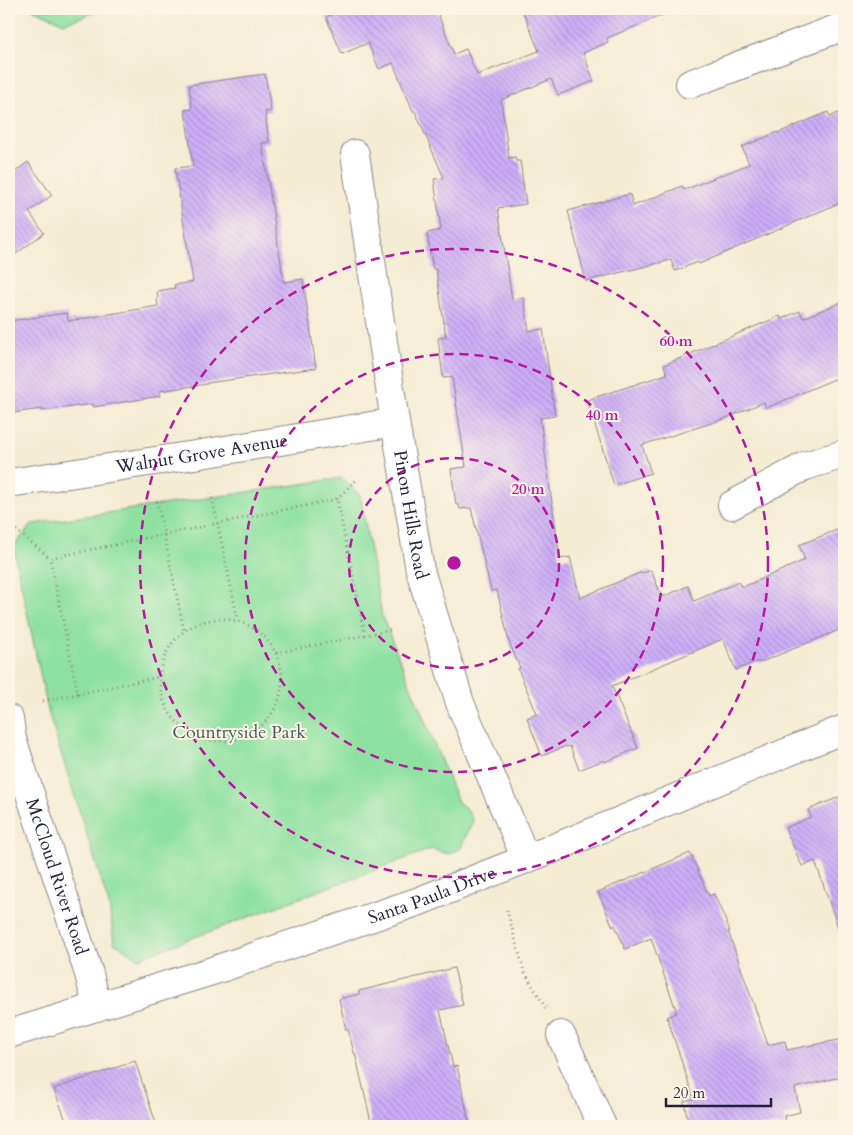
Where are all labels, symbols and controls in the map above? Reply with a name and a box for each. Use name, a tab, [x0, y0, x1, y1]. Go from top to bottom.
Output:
text: 60 m	[659, 331, 693, 351]
text: 40 m	[585, 405, 619, 425]
street label: Walnut Grove Avenue	[113, 427, 290, 479]
street label: Pinon Hills Road	[387, 448, 435, 583]
text: 20 m	[511, 479, 545, 499]
centre of rings	[445, 554, 463, 572]
park label: Countryside Park	[172, 720, 306, 745]
street label: McCloud River Road	[20, 795, 95, 959]
street label: Santa Paula Drive	[365, 860, 499, 930]
scale bar	[666, 1075, 770, 1107]
text: 20 m	[673, 1083, 705, 1103]

